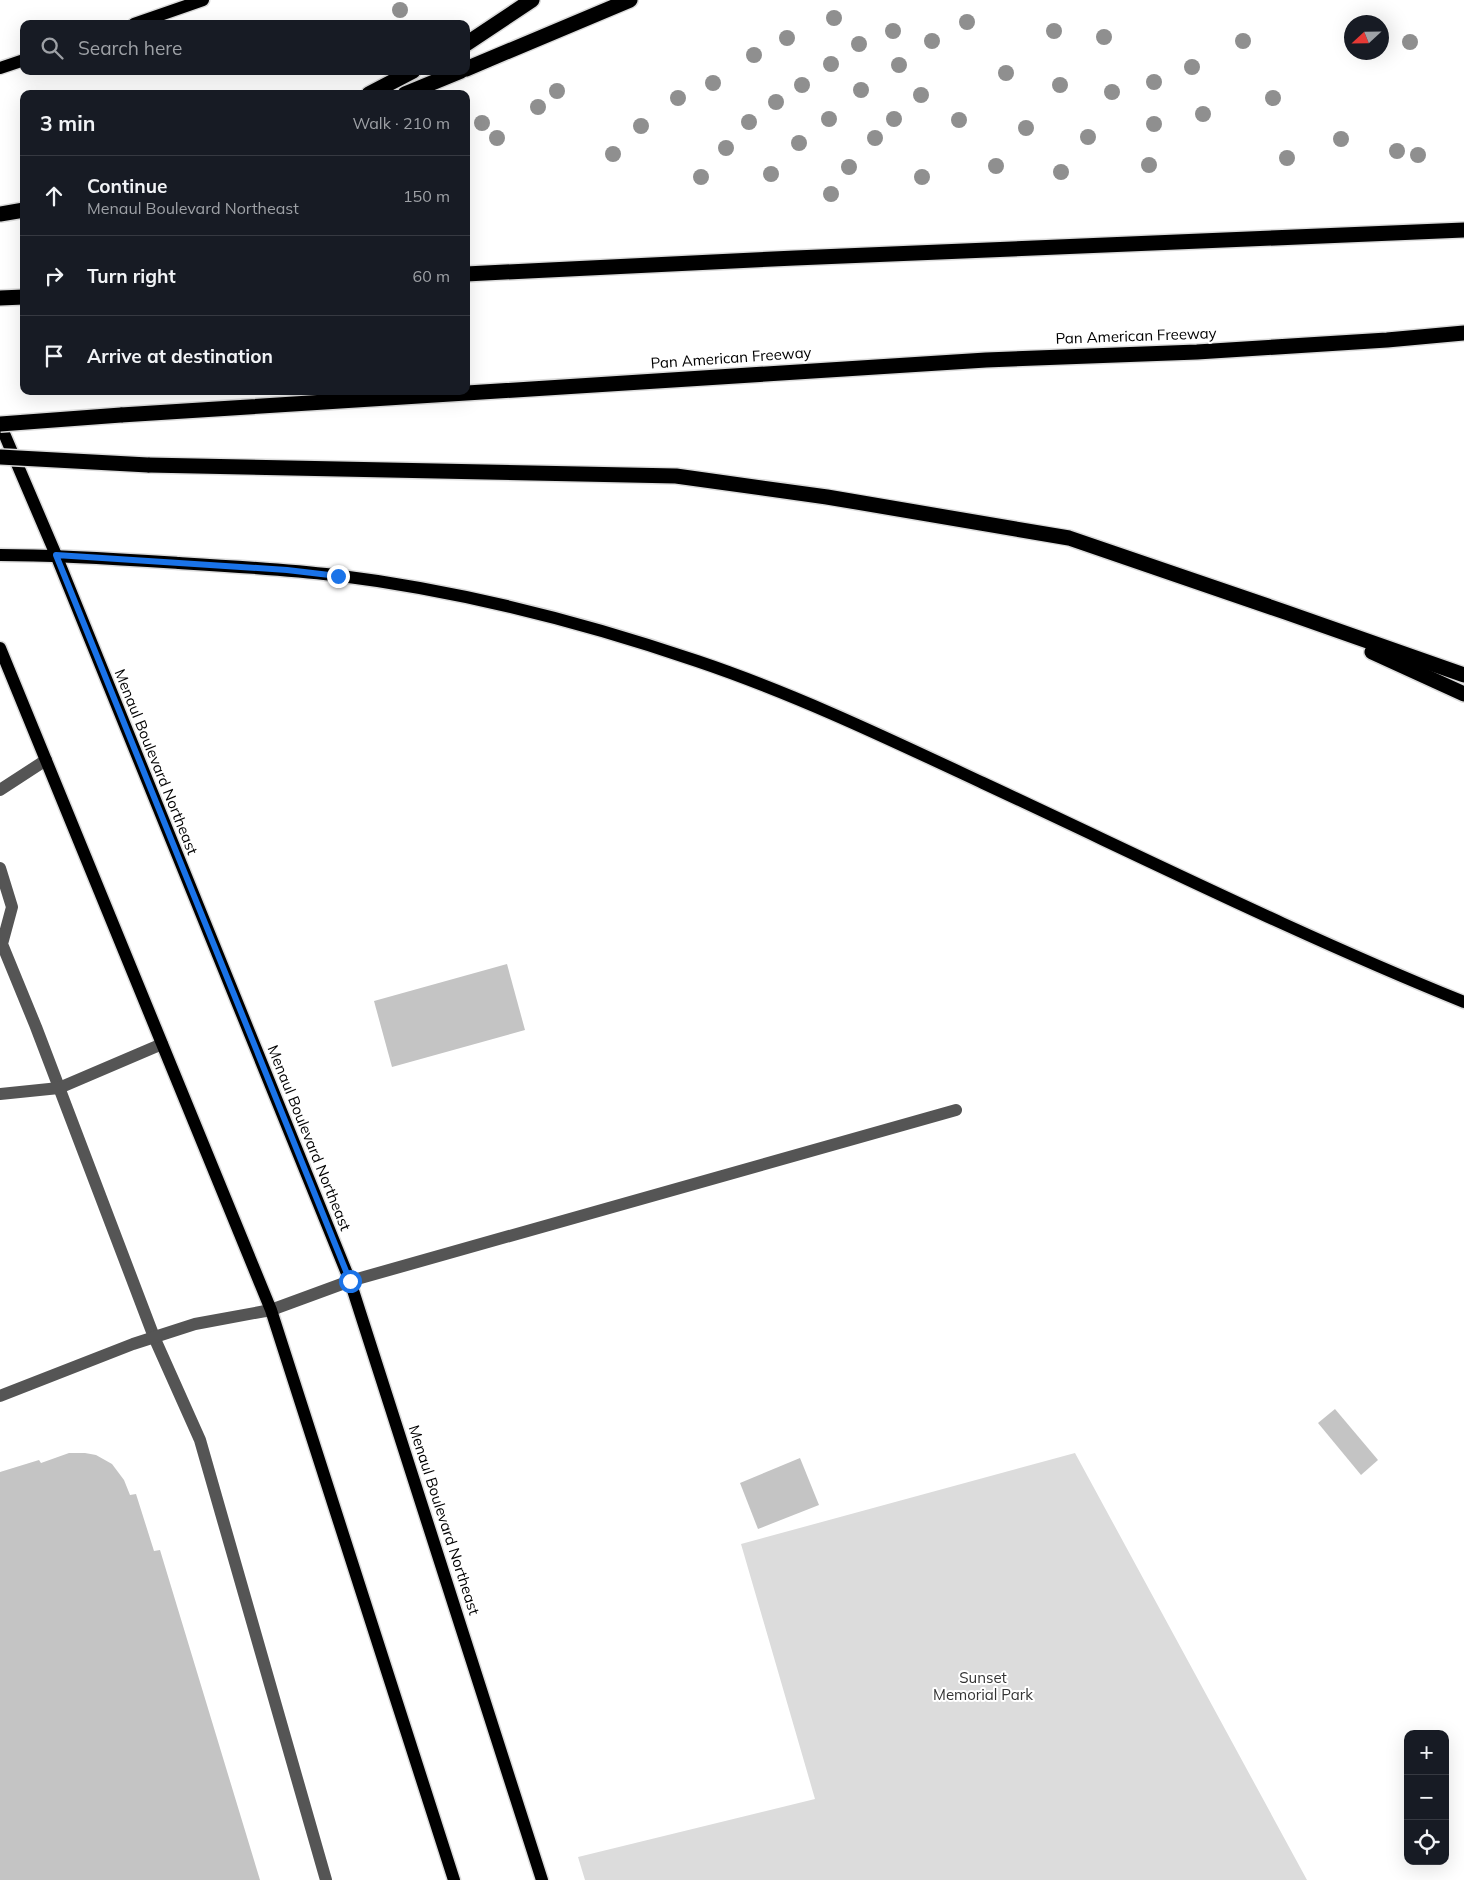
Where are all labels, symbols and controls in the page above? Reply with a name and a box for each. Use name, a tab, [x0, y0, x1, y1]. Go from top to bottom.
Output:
north arrow	[1344, 15, 1389, 60]
search box	[20, 20, 470, 75]
icon: search	[38, 34, 66, 62]
text: Search here	[78, 36, 182, 60]
text: 3 min	[40, 110, 95, 136]
text: Walk · 210 m	[352, 113, 450, 133]
text: Continue	[87, 174, 167, 198]
icon: ahead	[40, 182, 68, 210]
text: 150 m	[403, 186, 450, 206]
text: Menaul Boulevard Northeast	[87, 198, 299, 218]
icon: right	[40, 262, 68, 290]
text: Turn right	[87, 264, 176, 288]
text: 60 m	[413, 266, 450, 286]
street label: Pan American Freeway	[1055, 323, 1217, 348]
icon: arrive	[40, 342, 68, 370]
street label: Pan American Freeway	[650, 342, 812, 373]
text: Arrive at destination	[87, 344, 273, 368]
route end	[327, 565, 350, 588]
street label: Menaul Boulevard Northeast	[110, 666, 202, 857]
street label: Menaul Boulevard Northeast	[263, 1042, 355, 1233]
route start	[339, 1270, 362, 1293]
street label: Menaul Boulevard Northeast	[405, 1423, 484, 1617]
park label: Sunset Memorial Park	[933, 1668, 1033, 1704]
map controls	[1404, 1730, 1449, 1865]
button: +	[1404, 1730, 1449, 1775]
button: −	[1404, 1775, 1449, 1820]
button: locate	[1404, 1820, 1449, 1865]

